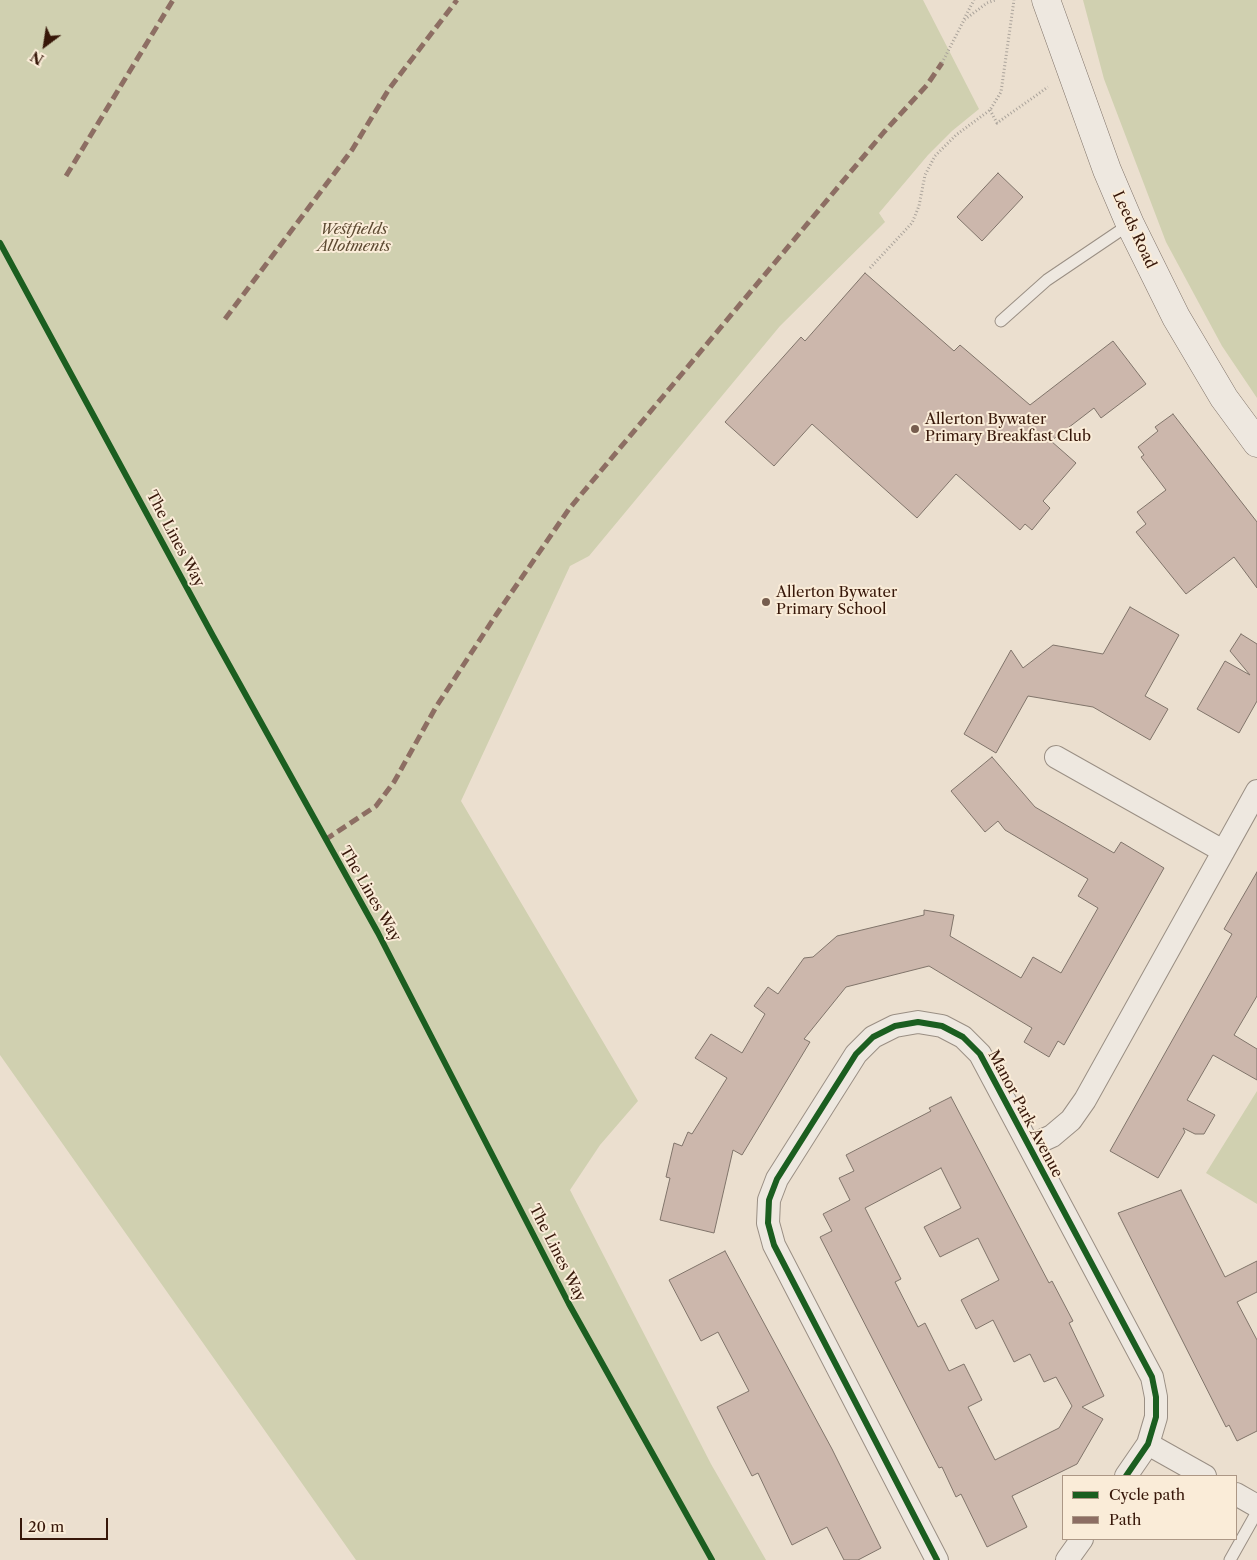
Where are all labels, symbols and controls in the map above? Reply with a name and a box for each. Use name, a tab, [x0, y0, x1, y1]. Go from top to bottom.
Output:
north arrow	[20, 20, 70, 70]
text: N	[27, 47, 47, 69]
street label: Leeds Road	[1108, 188, 1160, 272]
park label: Westfields Allotments	[317, 221, 391, 256]
place label: Allerton Bywater Primary Breakfast Club	[925, 411, 1091, 446]
marker: Allerton Bywater Primary Breakfast Club	[909, 423, 921, 435]
street label: The Lines Way	[142, 488, 208, 590]
place label: Allerton Bywater Primary School	[776, 584, 897, 619]
marker: Allerton Bywater Primary School	[760, 596, 772, 608]
street label: The Lines Way	[336, 843, 404, 945]
street label: Manor Park Avenue	[984, 1047, 1066, 1181]
street label: The Lines Way	[525, 1201, 589, 1305]
legend	[1062, 1475, 1237, 1540]
text: Cycle path	[1109, 1485, 1185, 1504]
scale bar	[22, 1508, 110, 1540]
text: Path	[1109, 1510, 1141, 1529]
text: 20 m	[28, 1517, 64, 1536]

